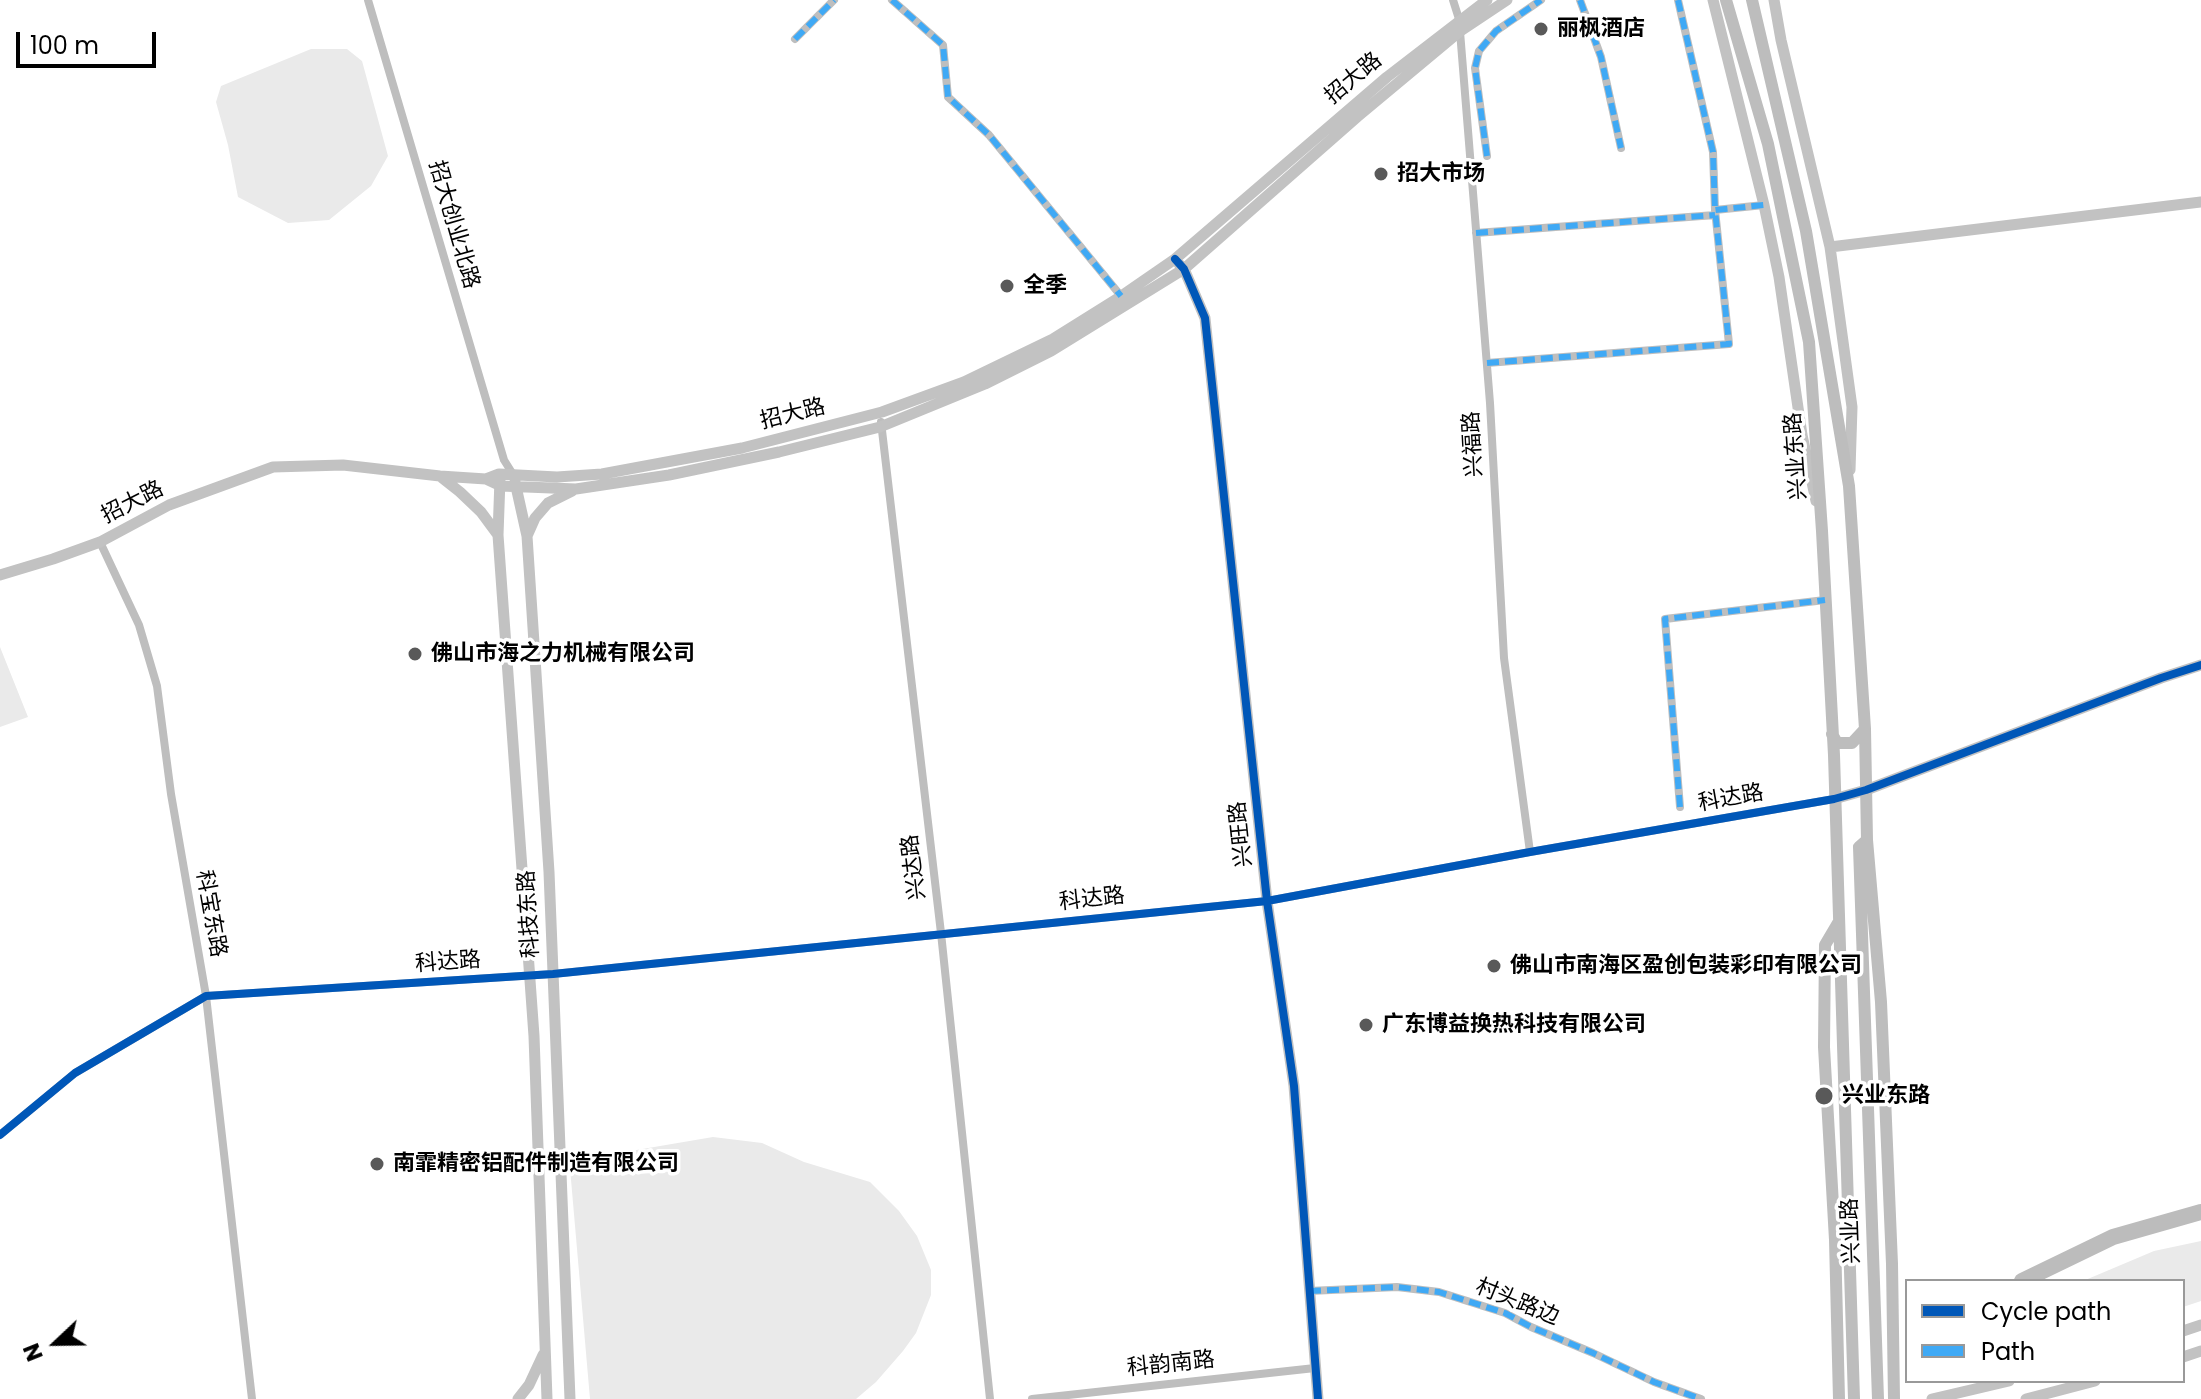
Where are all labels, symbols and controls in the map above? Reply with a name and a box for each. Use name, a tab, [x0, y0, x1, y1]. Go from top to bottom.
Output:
scale bar	[20, 16, 160, 66]
place label: 丽枫酒店	[1557, 16, 1645, 42]
marker: 丽枫酒店	[1532, 20, 1550, 38]
text: 100 m	[30, 29, 99, 62]
street label: 招大路	[1320, 48, 1388, 110]
street label: 招大创业北路	[422, 158, 484, 292]
place label: 招大市场	[1397, 161, 1485, 187]
marker: 招大市场	[1372, 165, 1390, 183]
place label: 全季	[1023, 273, 1067, 299]
marker: 全季	[998, 277, 1016, 295]
street label: 招大路	[758, 394, 828, 436]
street label: 兴福路	[1459, 410, 1489, 478]
street label: 兴业东路	[1781, 411, 1813, 501]
street label: 招大路	[98, 476, 168, 530]
place label: 佛山市海之力机械有限公司	[431, 641, 695, 667]
marker: 佛山市海之力机械有限公司	[406, 645, 424, 663]
street label: 科达路	[1696, 780, 1766, 818]
street label: 兴旺路	[1225, 800, 1259, 868]
street label: 兴达路	[898, 833, 932, 901]
street label: 科宝东路	[189, 868, 231, 960]
street label: 科技东路	[515, 869, 545, 959]
street label: 科达路	[1058, 883, 1126, 917]
street label: 科达路	[414, 948, 482, 978]
place label: 佛山市南海区盈创包装彩印有限公司	[1510, 953, 1862, 979]
marker: 佛山市南海区盈创包装彩印有限公司	[1485, 957, 1503, 975]
place label: 广东博益换热科技有限公司	[1382, 1012, 1646, 1038]
marker: 广东博益换热科技有限公司	[1357, 1016, 1375, 1034]
place label: 兴业东路	[1842, 1083, 1930, 1109]
marker: 兴业东路	[1813, 1085, 1835, 1107]
place label: 南霏精密铝配件制造有限公司	[393, 1151, 679, 1177]
marker: 南霏精密铝配件制造有限公司	[368, 1155, 386, 1173]
street label: 兴业路	[1838, 1198, 1866, 1264]
street label: 村头路边	[1471, 1274, 1563, 1332]
legend	[1905, 1279, 2185, 1383]
text: Cycle path	[1981, 1295, 2111, 1328]
north arrow	[16, 1303, 96, 1383]
text: Path	[1981, 1335, 2035, 1368]
text: N	[16, 1339, 51, 1366]
street label: 科韵南路	[1126, 1347, 1216, 1383]

